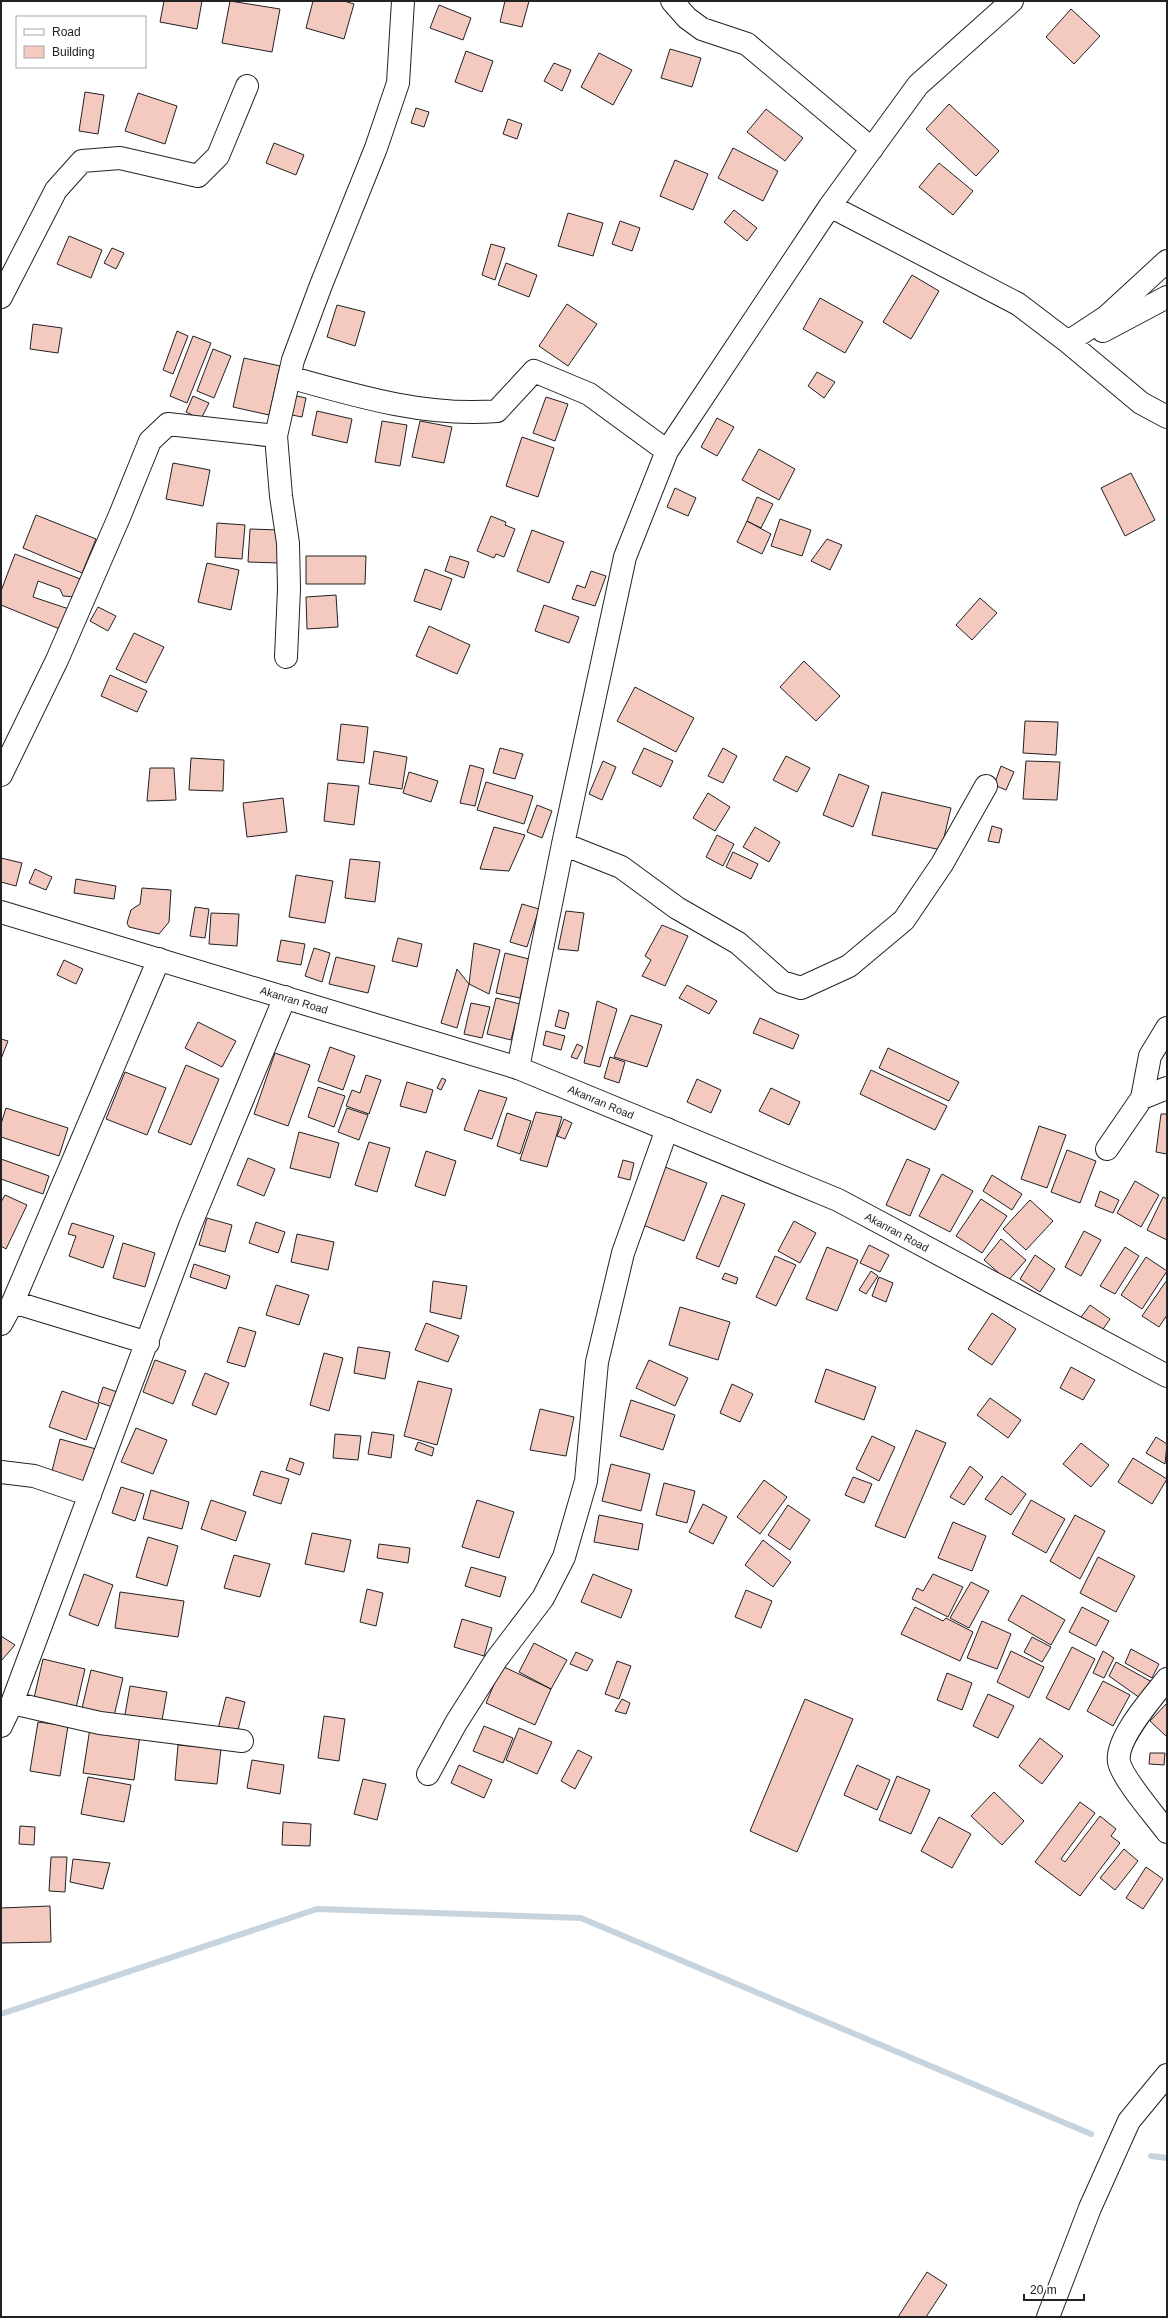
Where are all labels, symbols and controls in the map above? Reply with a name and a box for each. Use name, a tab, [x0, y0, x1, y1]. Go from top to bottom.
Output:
legend	[16, 16, 146, 68]
text: Road	[52, 25, 81, 39]
text: Building	[52, 45, 95, 59]
street label: Akanran Road	[259, 984, 329, 1016]
street label: Akanran Road	[566, 1083, 636, 1121]
street label: Akanran Road	[863, 1210, 931, 1254]
scale bar	[1024, 2276, 1084, 2302]
text: 20 m	[1030, 2283, 1057, 2297]

